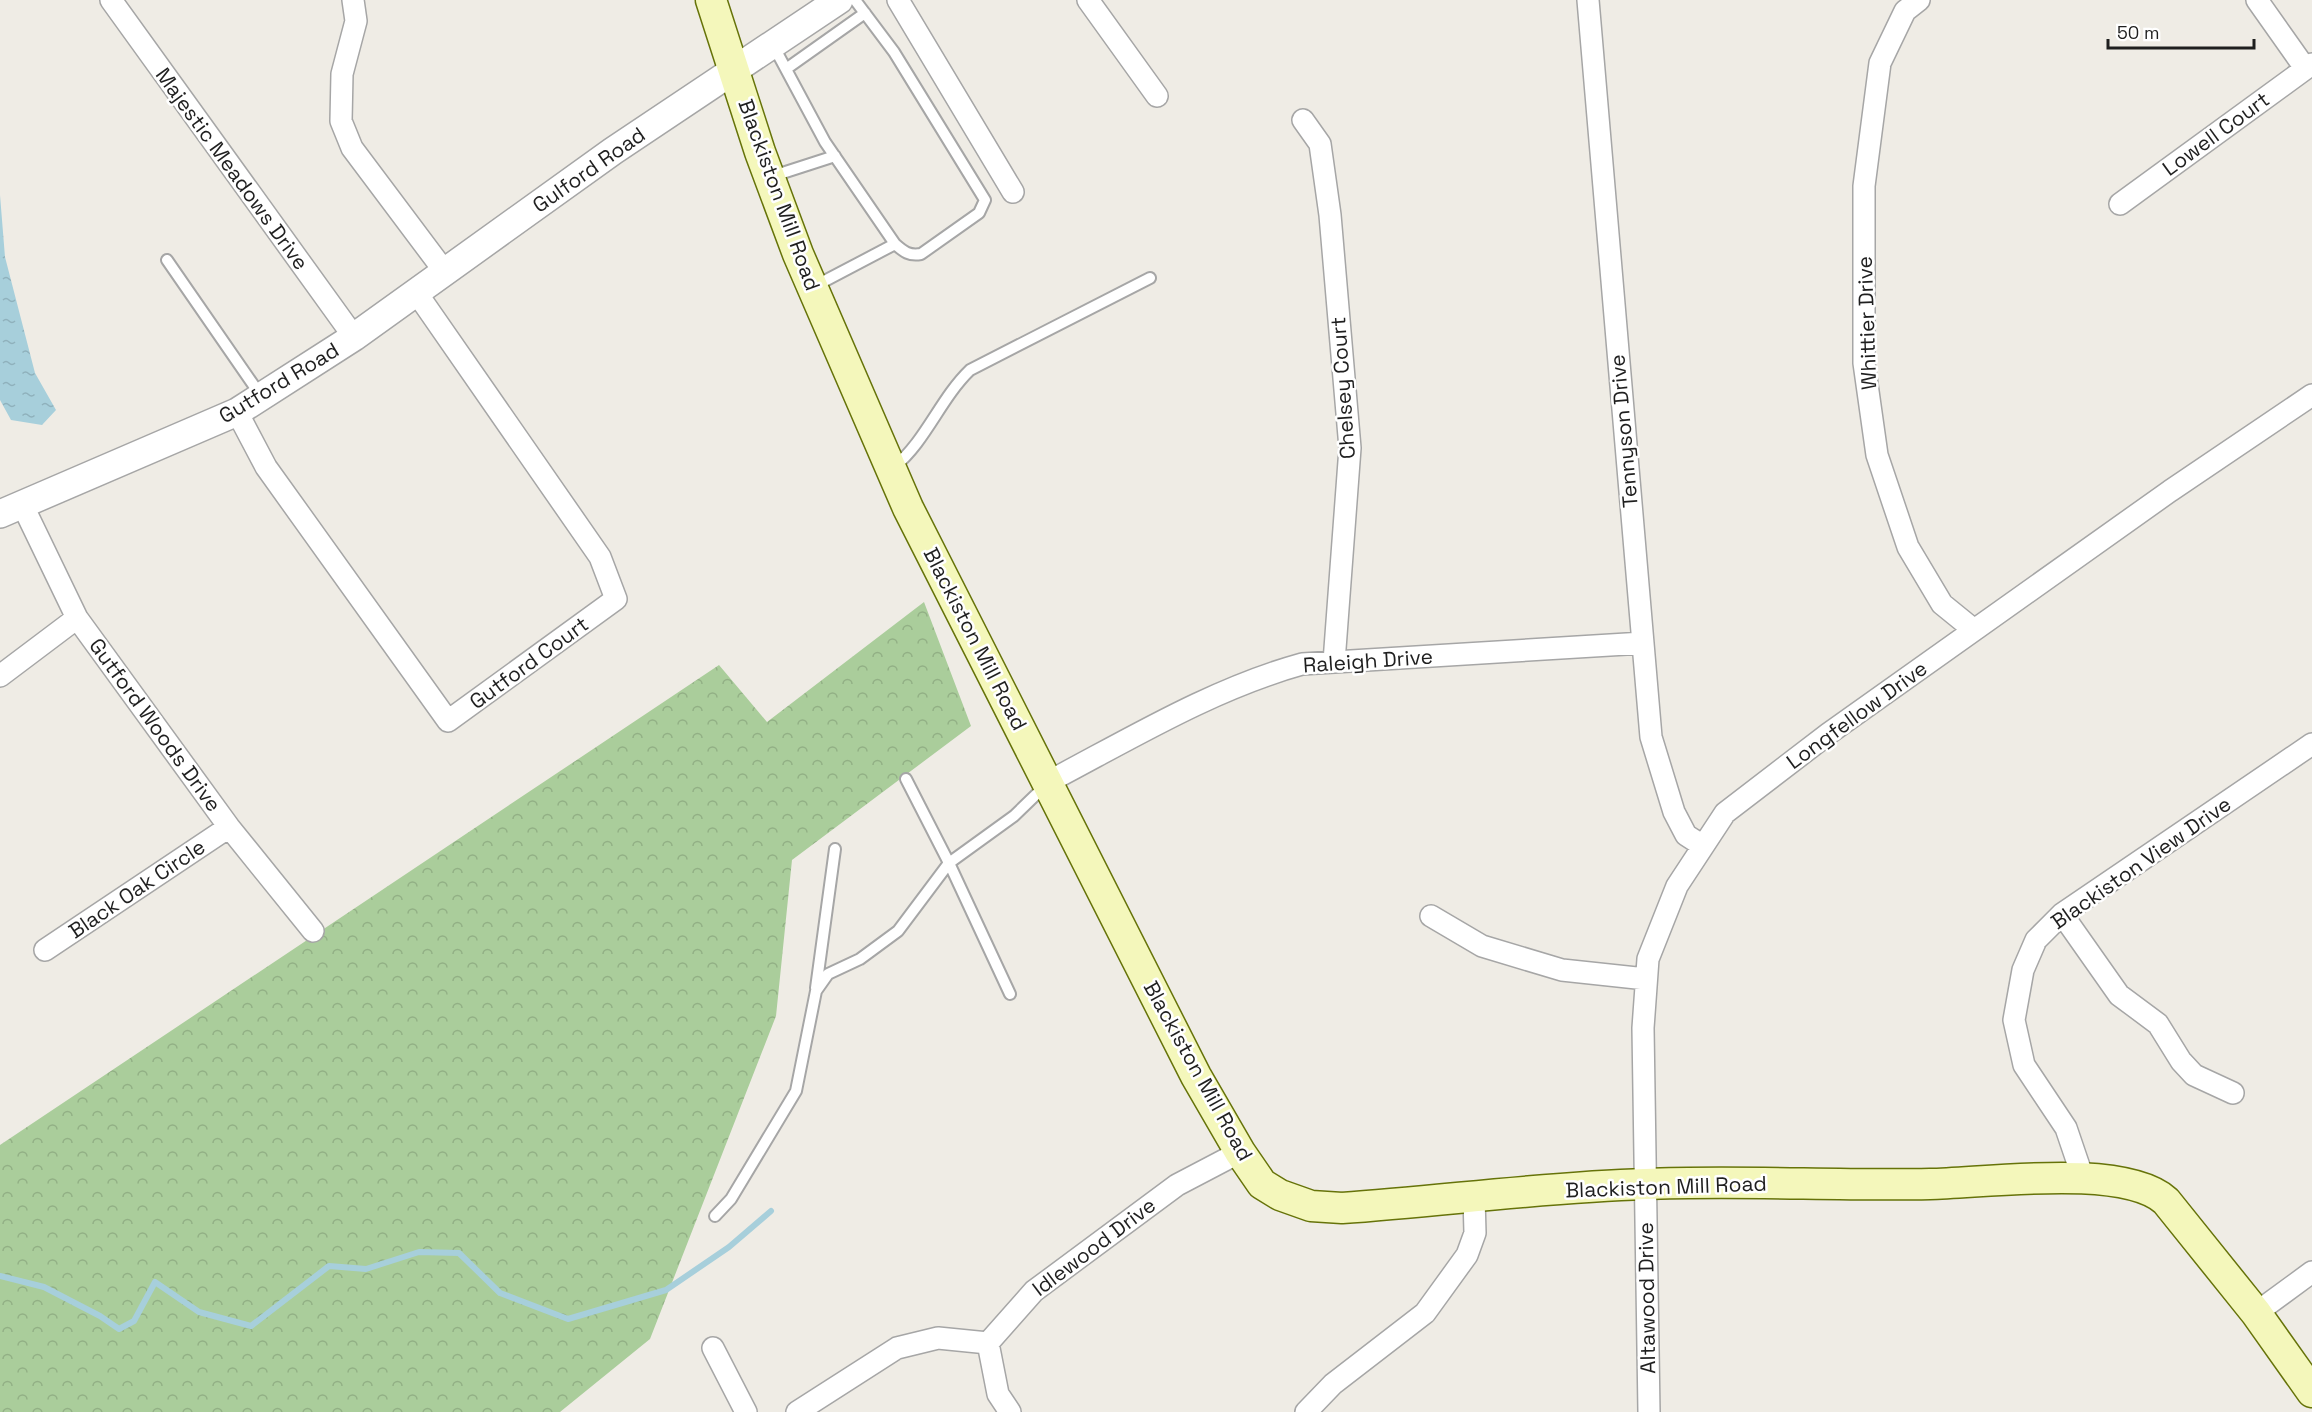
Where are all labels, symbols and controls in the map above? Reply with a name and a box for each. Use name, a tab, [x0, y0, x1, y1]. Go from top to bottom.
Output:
scale bar	[2108, 12, 2254, 50]
text: 50 m	[2117, 21, 2159, 44]
street label: Majestic Meadows Drive	[150, 62, 315, 275]
street label: Lowell Court	[2157, 86, 2275, 181]
street label: Blackiston Mill Road	[732, 95, 827, 294]
street label: Gulford Road	[527, 121, 650, 218]
street label: Whittier Drive	[1851, 256, 1882, 390]
street label: Chelsey Court	[1324, 316, 1361, 460]
street label: Gutford Road	[214, 336, 344, 429]
street label: Tennyson Drive	[1603, 353, 1644, 509]
street label: Blackiston Mill Road	[918, 543, 1033, 735]
street label: Gutford Court	[464, 610, 594, 715]
street label: Gutford Woods Drive	[83, 633, 228, 817]
street label: Raleigh Drive	[1302, 642, 1434, 679]
street label: Longfellow Drive	[1781, 654, 1932, 775]
street label: Blackiston View Drive	[2045, 790, 2236, 935]
street label: Black Oak Circle	[63, 833, 210, 944]
street label: Blackiston Mill Road	[1138, 976, 1259, 1166]
street label: Blackiston Mill Road	[1565, 1169, 1767, 1204]
street label: Idlewood Drive	[1027, 1191, 1161, 1302]
street label: Altawood Drive	[1632, 1222, 1661, 1374]

